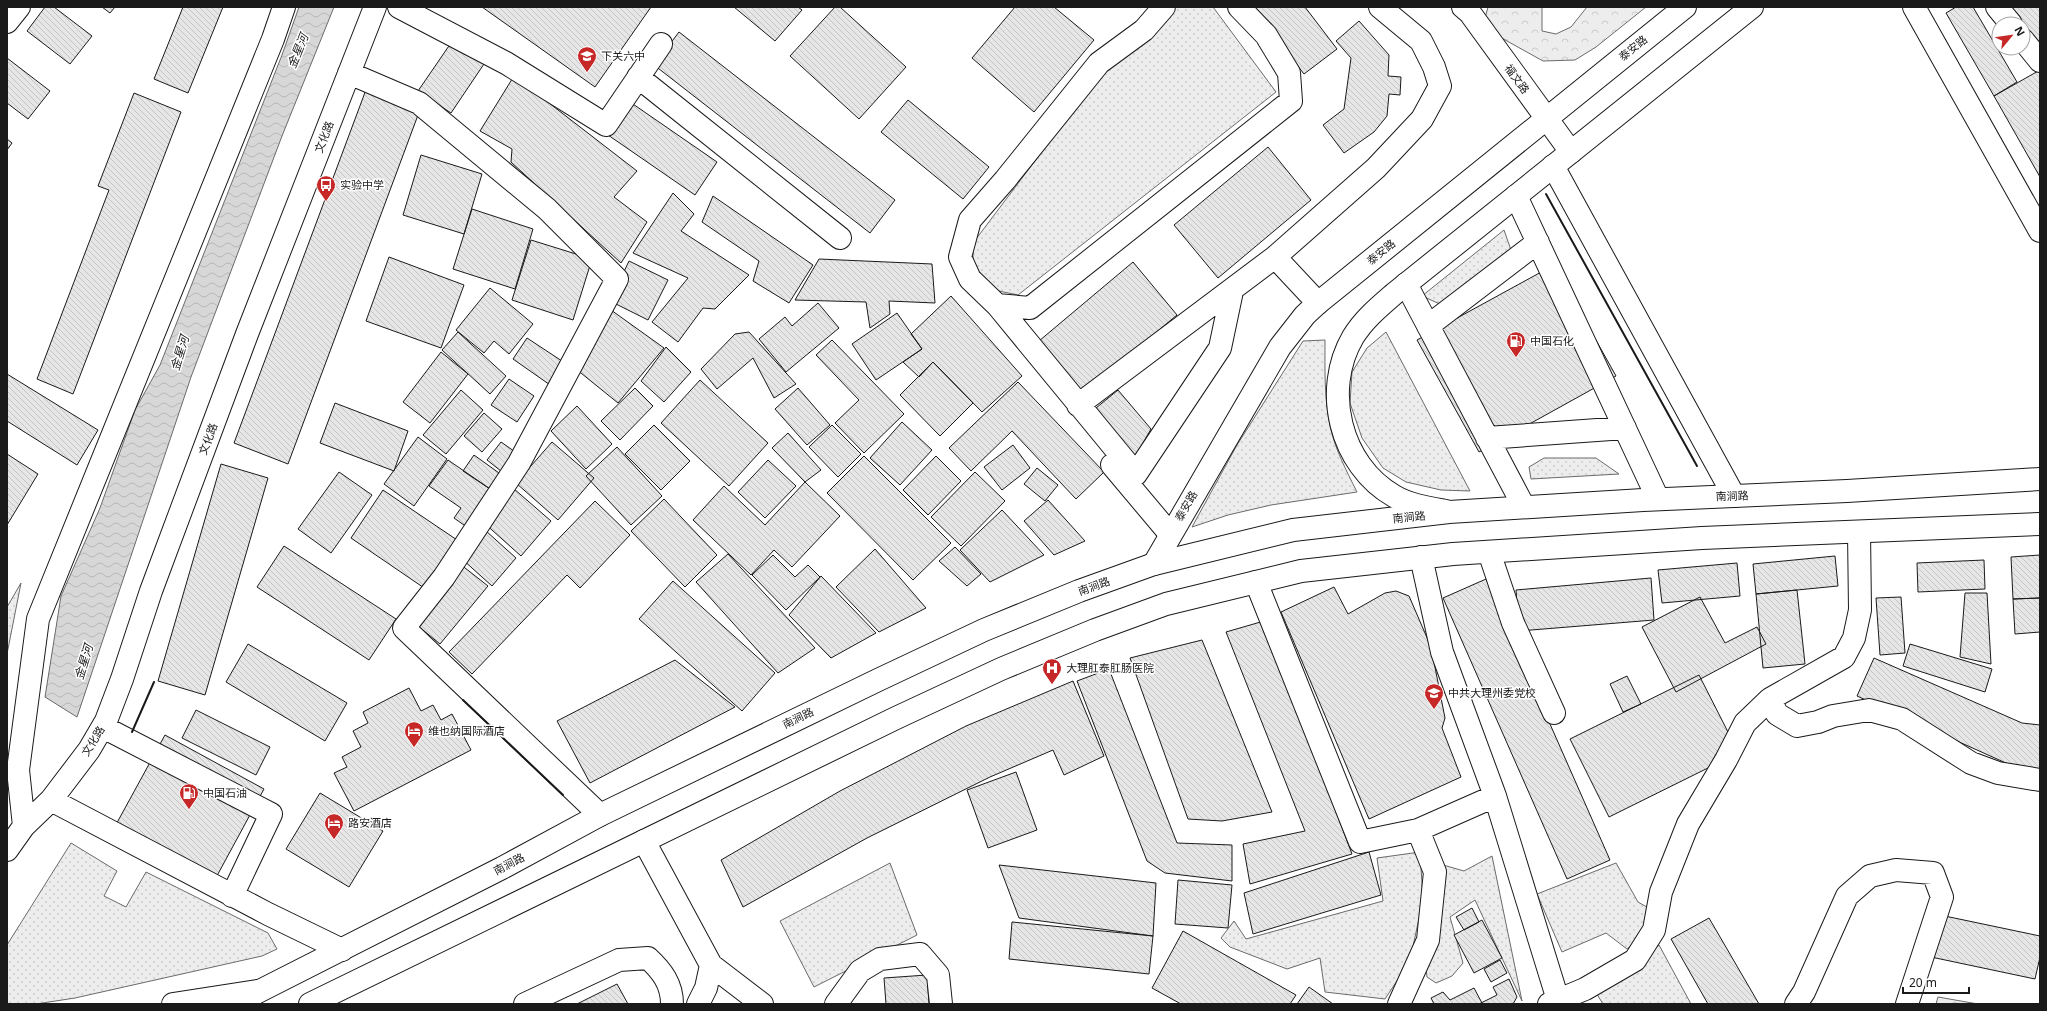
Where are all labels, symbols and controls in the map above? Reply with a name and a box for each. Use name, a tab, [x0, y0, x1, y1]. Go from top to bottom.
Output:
north arrow	[1991, 16, 2031, 56]
text: N	[2011, 23, 2029, 38]
water label: 金星河	[283, 29, 313, 71]
street label: 泰安路	[1615, 31, 1650, 64]
school or university icon: 下关六中	[576, 45, 598, 73]
place label: 下关六中	[601, 48, 645, 63]
street label: 福文路	[1502, 61, 1533, 96]
street label: 文化路	[311, 119, 336, 155]
bus stop icon: 实验中学	[315, 174, 337, 202]
place label: 实验中学	[340, 177, 384, 192]
street label: 泰安路	[1363, 235, 1398, 268]
fuel station icon: 中国石化	[1505, 330, 1527, 358]
water label: 金星河	[166, 331, 193, 373]
place label: 中国石化	[1530, 333, 1574, 348]
street label: 文化路	[195, 421, 220, 457]
street label: 南涧路	[1715, 487, 1749, 504]
street label: 泰安路	[1171, 488, 1200, 524]
street label: 南涧路	[1392, 507, 1426, 526]
street label: 南涧路	[1076, 573, 1112, 598]
water label: 金星河	[70, 640, 97, 682]
hospital icon: 大理肛泰肛肠医院	[1041, 657, 1063, 685]
place label: 大理肛泰肛肠医院	[1066, 660, 1154, 675]
school or university icon: 中共大理州委党校	[1423, 682, 1445, 710]
place label: 中共大理州委党校	[1448, 685, 1536, 700]
street label: 南涧路	[780, 704, 816, 732]
hotel icon: 维也纳国际酒店	[403, 720, 425, 748]
street label: 文化路	[77, 723, 108, 759]
place label: 维也纳国际酒店	[428, 723, 505, 738]
fuel station icon: 中国石油	[178, 782, 200, 810]
place label: 中国石油	[203, 785, 247, 800]
hotel icon: 路安酒店	[323, 812, 345, 840]
place label: 路安酒店	[348, 815, 392, 830]
street label: 南涧路	[491, 849, 527, 878]
scale bar	[1903, 969, 1969, 995]
text: 20 m	[1909, 974, 1937, 991]

